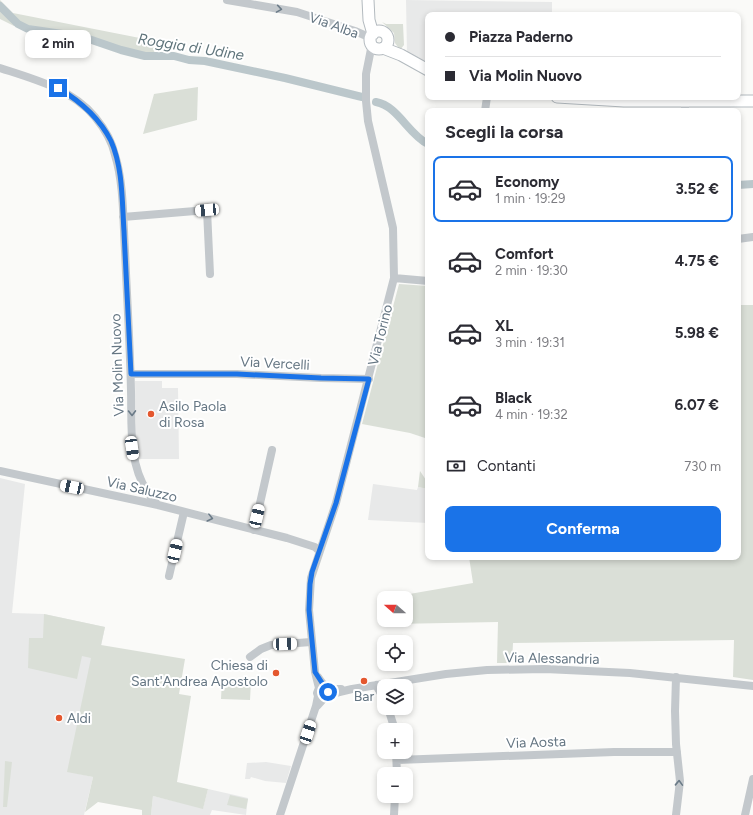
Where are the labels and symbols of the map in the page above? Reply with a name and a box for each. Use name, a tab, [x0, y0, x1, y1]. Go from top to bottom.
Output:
one-way arrow	[276, 4, 282, 13]
street label: Via Alba	[307, 9, 361, 42]
callout: 2 min	[25, 30, 91, 58]
water label: Roggia di Udine	[137, 30, 245, 64]
route end	[49, 79, 67, 97]
car	[195, 203, 219, 217]
street label: Via Torino	[365, 303, 396, 367]
street label: Via Molin Nuovo	[107, 313, 128, 417]
street label: Via Vercelli	[240, 353, 310, 374]
place label: Asilo Paola di Rosa	[159, 398, 226, 431]
marker: Asilo Paola di Rosa	[146, 409, 156, 419]
one-way arrow	[128, 410, 136, 416]
car	[124, 435, 140, 461]
street label: Via Saluzzo	[105, 473, 179, 506]
car	[59, 479, 85, 495]
car	[248, 503, 266, 529]
one-way arrow	[206, 514, 213, 522]
car	[166, 538, 184, 564]
north arrow	[377, 591, 413, 627]
car	[273, 638, 297, 650]
street label: Via Alessandria	[504, 649, 600, 668]
place label: Chiesa di Sant'Andrea Apostolo	[131, 657, 268, 690]
marker: Chiesa di Sant'Andrea Apostolo	[271, 668, 281, 678]
marker: Bar	[359, 676, 369, 686]
route start	[319, 683, 337, 701]
place label: Bar	[354, 688, 374, 705]
place label: Aldi	[67, 710, 91, 727]
marker: Aldi	[54, 713, 64, 723]
car	[299, 719, 317, 745]
street label: Via Aosta	[506, 733, 566, 752]
one-way arrow	[675, 780, 684, 786]

